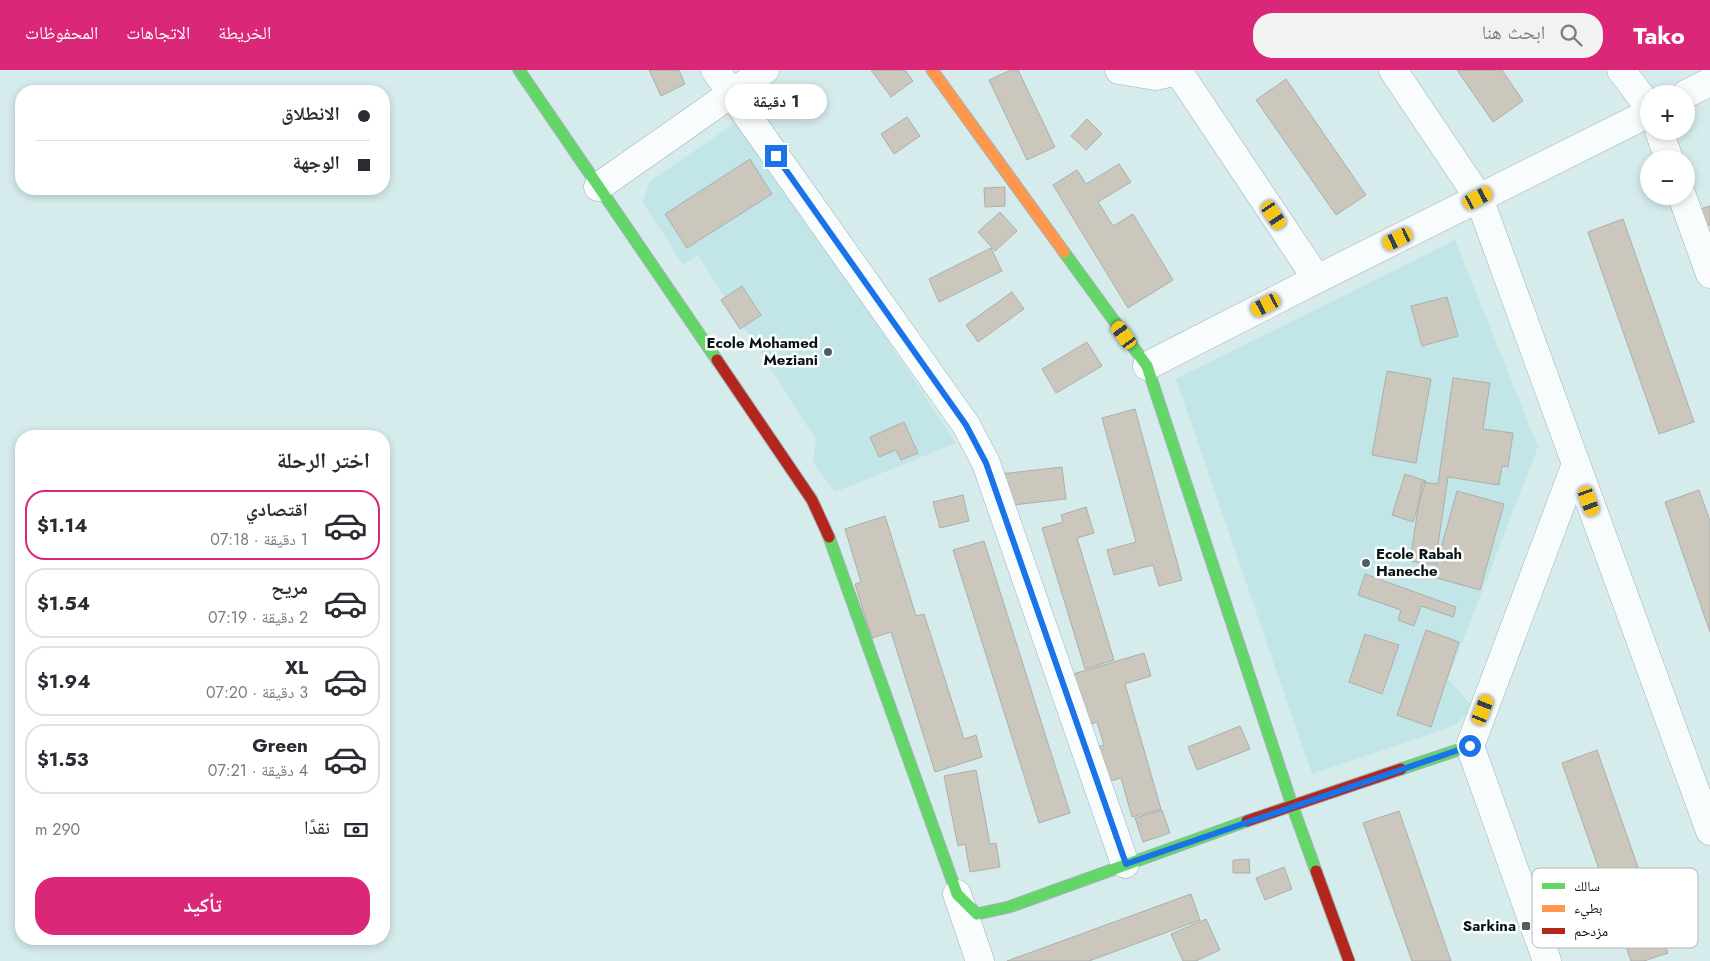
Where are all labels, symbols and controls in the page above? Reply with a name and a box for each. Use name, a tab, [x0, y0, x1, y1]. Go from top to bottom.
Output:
search box	[1253, 13, 1603, 58]
text: Tako	[1633, 18, 1685, 53]
text: ابحث هنا	[1482, 19, 1545, 46]
text: المحفوظات	[25, 20, 98, 46]
text: الاتجاهات	[126, 20, 190, 46]
text: الخريطة	[218, 20, 271, 46]
icon: search	[1557, 21, 1585, 49]
callout: 1 دقيقة	[725, 83, 827, 118]
map controls	[1640, 85, 1695, 205]
button: +	[1640, 85, 1695, 140]
text: 1 دقيقة	[753, 90, 799, 113]
text: الانطلاق	[281, 100, 340, 127]
route end	[765, 145, 787, 167]
text: الوجهة	[292, 149, 340, 176]
button: −	[1640, 150, 1695, 205]
car	[1461, 185, 1494, 211]
car	[1259, 198, 1288, 232]
car	[1381, 226, 1414, 252]
car	[1249, 292, 1282, 318]
car	[1109, 318, 1138, 352]
place label: Ecole Mohamed Meziani	[707, 332, 818, 371]
marker: Ecole Mohamed Meziani	[822, 346, 834, 358]
text: اختر الرحلة	[277, 444, 370, 476]
car	[1576, 484, 1601, 518]
text: اقتصادي	[246, 496, 308, 523]
icon: car	[323, 503, 368, 548]
text: $1.14	[37, 512, 88, 539]
text: 1 دقيقة · 07:18	[210, 528, 308, 551]
place label: Ecole Rabah Haneche	[1376, 543, 1462, 582]
marker: Ecole Rabah Haneche	[1360, 557, 1372, 569]
text: مريح	[271, 574, 308, 601]
icon: car	[323, 581, 368, 626]
text: $1.54	[37, 590, 90, 617]
text: 2 دقيقة · 07:19	[208, 606, 308, 629]
text: XL	[285, 654, 308, 681]
icon: car	[323, 659, 368, 704]
text: $1.94	[37, 668, 91, 695]
text: 3 دقيقة · 07:20	[206, 681, 308, 704]
car	[1470, 693, 1495, 727]
text: Green	[252, 732, 308, 759]
route start	[1459, 735, 1481, 757]
icon: car	[323, 737, 368, 782]
text: $1.53	[37, 746, 89, 773]
text: 4 دقيقة · 07:21	[208, 759, 308, 782]
text: نقدًا	[304, 814, 330, 841]
icon: cash	[342, 816, 370, 844]
text: 290 m	[35, 818, 80, 841]
legend	[1532, 868, 1698, 948]
text: سالك	[1574, 876, 1600, 896]
button: تأكيد	[35, 877, 370, 935]
text: بطيء	[1574, 898, 1603, 920]
place label: Sarkina	[1463, 915, 1516, 937]
marker: Sarkina	[1520, 920, 1532, 932]
text: مزدحم	[1574, 921, 1608, 941]

